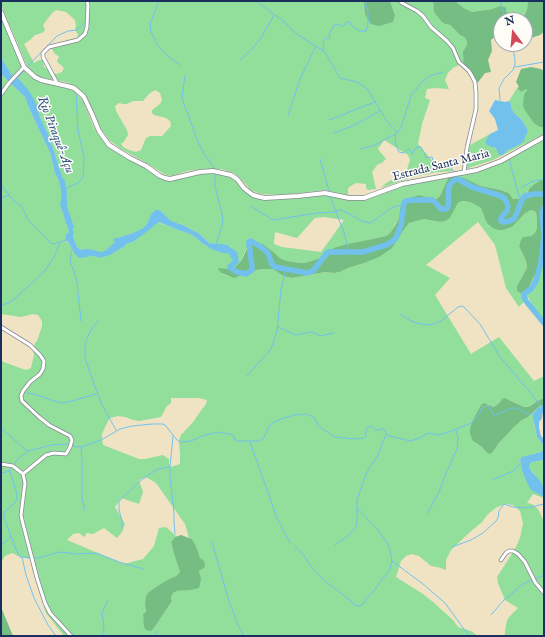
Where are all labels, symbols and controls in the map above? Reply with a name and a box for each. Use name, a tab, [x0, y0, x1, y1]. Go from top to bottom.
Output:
north arrow	[493, 12, 533, 52]
text: N	[503, 13, 516, 29]
water label: Rio Piraquê-Açu	[33, 94, 77, 176]
street label: Estrada Santa Maria	[391, 147, 491, 185]

